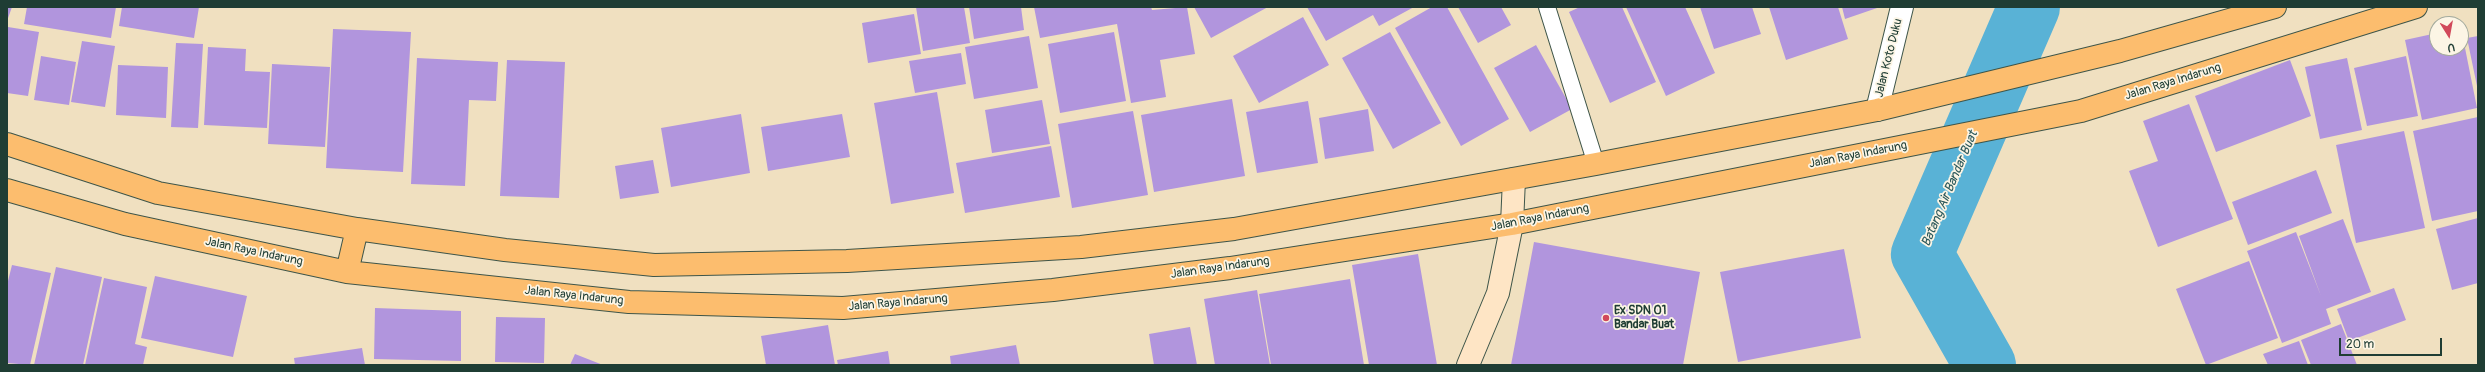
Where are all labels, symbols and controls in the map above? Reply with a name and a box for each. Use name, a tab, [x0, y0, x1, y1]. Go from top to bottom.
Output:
north arrow	[2429, 16, 2469, 56]
street label: Jalan Koto Duku	[1872, 17, 1906, 99]
text: U	[2446, 40, 2456, 54]
street label: Jalan Raya Indarung	[2123, 61, 2223, 103]
water label: Batang Air Bandar Buat	[1919, 129, 1981, 249]
street label: Jalan Raya Indarung	[1808, 138, 1908, 172]
street label: Jalan Raya Indarung	[1490, 201, 1590, 235]
street label: Jalan Raya Indarung	[204, 235, 304, 269]
street label: Jalan Raya Indarung	[1170, 254, 1270, 282]
street label: Jalan Raya Indarung	[524, 284, 624, 308]
street label: Jalan Raya Indarung	[848, 291, 948, 315]
place label: Ex SDN 01 Bandar Buat	[1614, 304, 1674, 332]
marker: Ex SDN 01 Bandar Buat	[1601, 313, 1611, 323]
scale bar	[2341, 330, 2444, 356]
text: 20 m	[2346, 337, 2374, 352]

